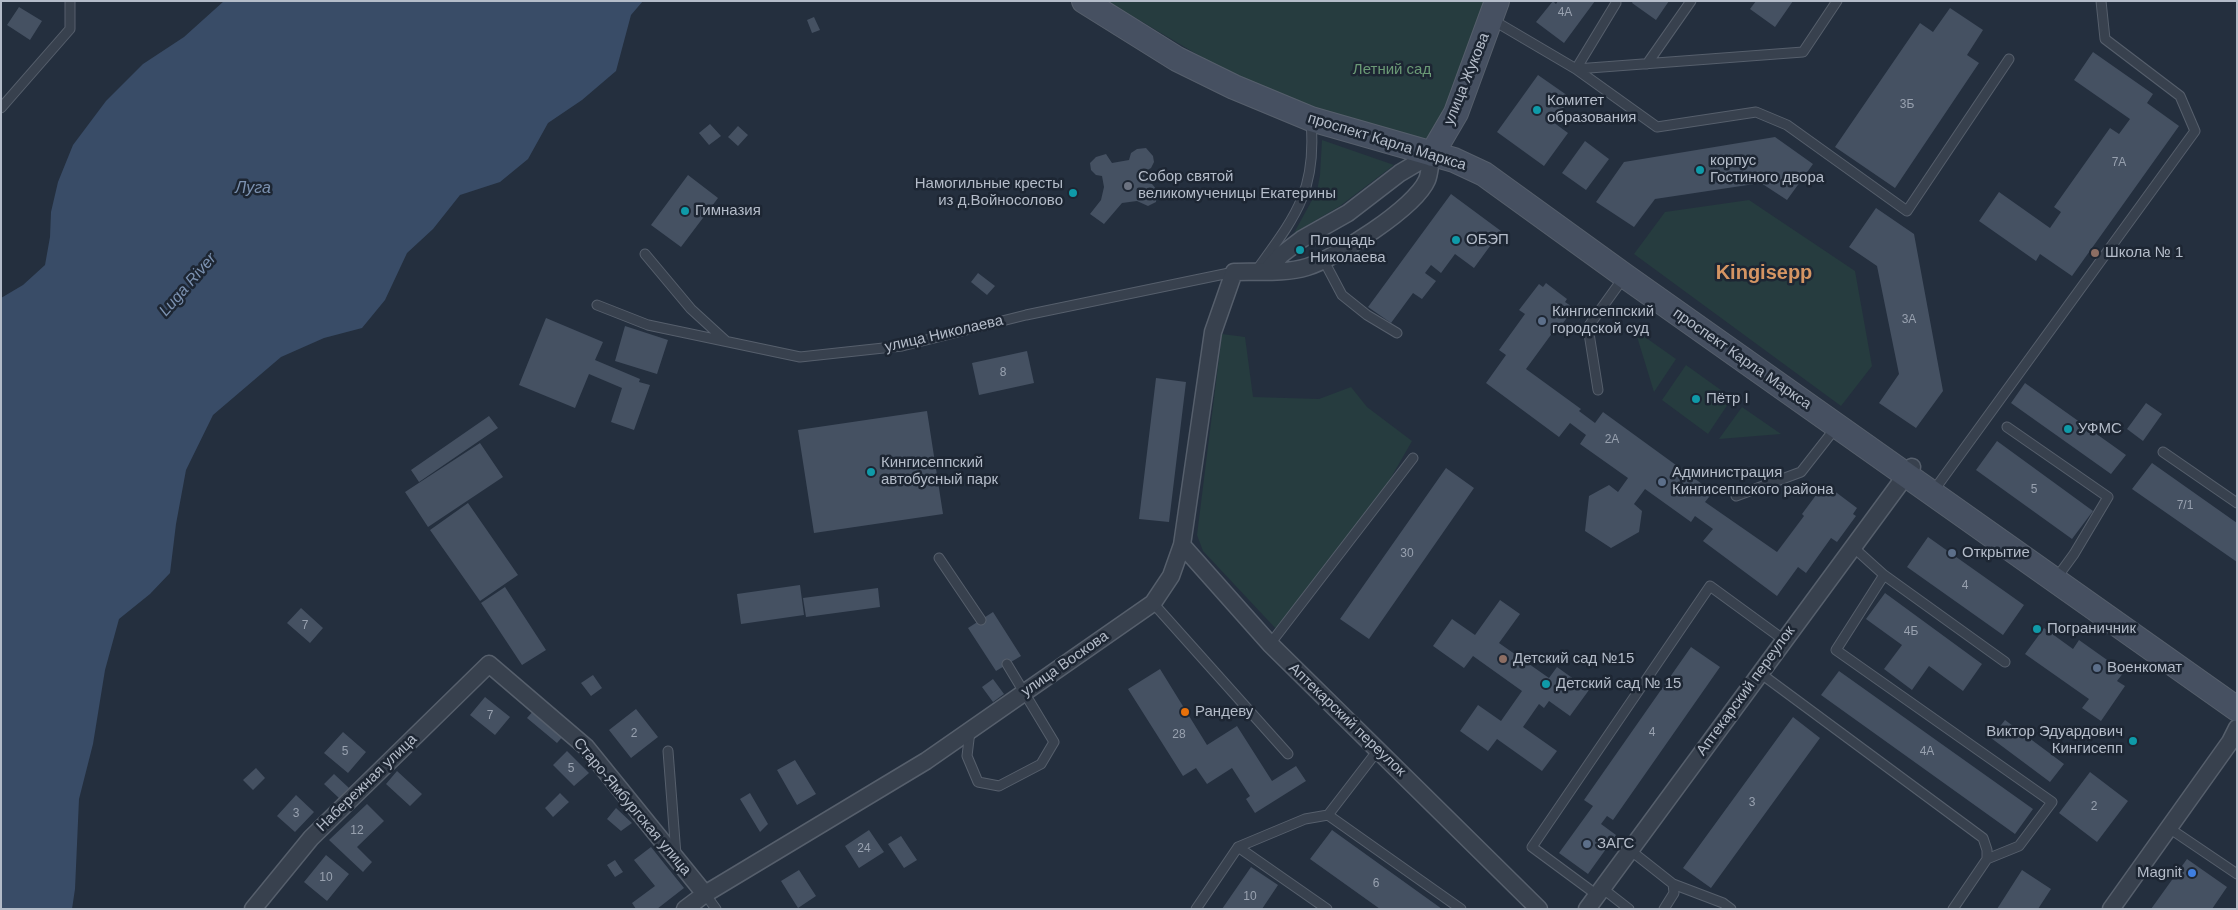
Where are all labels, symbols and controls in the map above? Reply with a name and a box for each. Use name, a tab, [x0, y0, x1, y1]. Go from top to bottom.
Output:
house number: 4А	[1558, 6, 1572, 20]
street label: улица Жукова	[1440, 30, 1494, 128]
park label: Летний сад	[1353, 61, 1431, 79]
place label: Комитет образования	[1547, 92, 1636, 127]
house number: 3Б	[1900, 98, 1914, 112]
marker: Комитет образования	[1531, 104, 1543, 116]
street label: проспект Карла Маркса	[1306, 109, 1468, 175]
place label: корпус Гостиного двора	[1710, 152, 1824, 187]
house number: 7А	[2112, 156, 2126, 170]
marker: корпус Гостиного двора	[1694, 164, 1706, 176]
place label: Собор святой великомученицы Екатерины	[1138, 168, 1336, 203]
place label: Намогильные кресты из д.Войносолово	[915, 175, 1063, 210]
water label: Луга	[235, 179, 271, 199]
marker: Собор святой великомученицы Екатерины	[1122, 180, 1134, 192]
marker: Намогильные кресты из д.Войносолово	[1067, 187, 1079, 199]
place label: Гимназия	[695, 202, 761, 220]
marker: Гимназия	[679, 205, 691, 217]
place label: ОБЭП	[1466, 231, 1509, 249]
place label: Площадь Николаева	[1310, 232, 1386, 267]
marker: ОБЭП	[1450, 234, 1462, 246]
marker: Площадь Николаева	[1294, 244, 1306, 256]
place label: Школа № 1	[2105, 244, 2183, 262]
marker: Школа № 1	[2089, 247, 2101, 259]
water label: Luga River	[155, 250, 221, 320]
district label: Kingisepp	[1716, 261, 1812, 285]
place label: Кингисеппский городской суд	[1552, 303, 1654, 338]
street label: проспект Карла Маркса	[1669, 304, 1815, 414]
street label: улица Николаева	[883, 312, 1005, 356]
house number: 3А	[1902, 313, 1916, 327]
marker: Кингисеппский городской суд	[1536, 315, 1548, 327]
house number: 8	[1000, 366, 1006, 380]
place label: Пётр I	[1706, 390, 1749, 408]
marker: Пётр I	[1690, 393, 1702, 405]
place label: УФМС	[2078, 420, 2122, 438]
marker: УФМС	[2062, 423, 2074, 435]
house number: 2А	[1605, 433, 1619, 447]
place label: Кингисеппский автобусный парк	[881, 454, 998, 489]
place label: Администрация Кингисеппского района	[1672, 464, 1834, 499]
marker: Кингисеппский автобусный парк	[865, 466, 877, 478]
marker: Администрация Кингисеппского района	[1656, 476, 1668, 488]
house number: 5	[2031, 483, 2037, 497]
house number: 7/1	[2177, 499, 2193, 513]
place label: Открытие	[1962, 544, 2030, 562]
house number: 30	[1400, 547, 1414, 561]
marker: Открытие	[1946, 547, 1958, 559]
house number: 4	[1962, 579, 1968, 593]
house number: 7	[302, 619, 308, 633]
place label: Пограничник	[2047, 620, 2136, 638]
street label: Аптекарский переулок	[1693, 623, 1799, 759]
marker: Пограничник	[2031, 623, 2043, 635]
house number: 4Б	[1904, 625, 1918, 639]
street label: улица Воскова	[1018, 627, 1112, 701]
place label: Детский сад №15	[1513, 650, 1634, 668]
marker: Детский сад №15	[1497, 653, 1509, 665]
street label: Аптекарский переулок	[1285, 659, 1409, 781]
place label: Военкомат	[2107, 659, 2182, 677]
marker: Военкомат	[2091, 662, 2103, 674]
place label: Детский сад № 15	[1556, 675, 1681, 693]
marker: Детский сад № 15	[1540, 678, 1552, 690]
place label: Рандеву	[1195, 703, 1253, 721]
marker: Рандеву	[1179, 706, 1191, 718]
house number: 7	[487, 709, 493, 723]
place label: Виктор Эдуардович Кингисепп	[1986, 723, 2123, 758]
house number: 4	[1649, 726, 1655, 740]
house number: 2	[631, 727, 637, 741]
house number: 28	[1172, 728, 1186, 742]
street label: Набережная улица	[313, 730, 421, 836]
street label: Старо-Ямбургская улица	[569, 735, 695, 879]
marker: Виктор Эдуардович Кингисепп	[2127, 735, 2139, 747]
house number: 5	[342, 745, 348, 759]
house number: 4А	[1920, 745, 1934, 759]
house number: 5	[568, 762, 574, 776]
house number: 3	[1749, 796, 1755, 810]
house number: 2	[2091, 800, 2097, 814]
house number: 3	[293, 807, 299, 821]
house number: 12	[350, 824, 364, 838]
place label: ЗАГС	[1597, 835, 1634, 853]
marker: ЗАГС	[1581, 838, 1593, 850]
house number: 24	[857, 842, 871, 856]
place label: Magnit	[2137, 864, 2182, 882]
marker: Magnit	[2186, 867, 2198, 879]
house number: 10	[319, 871, 333, 885]
house number: 6	[1373, 877, 1379, 891]
house number: 10	[1243, 890, 1257, 904]

